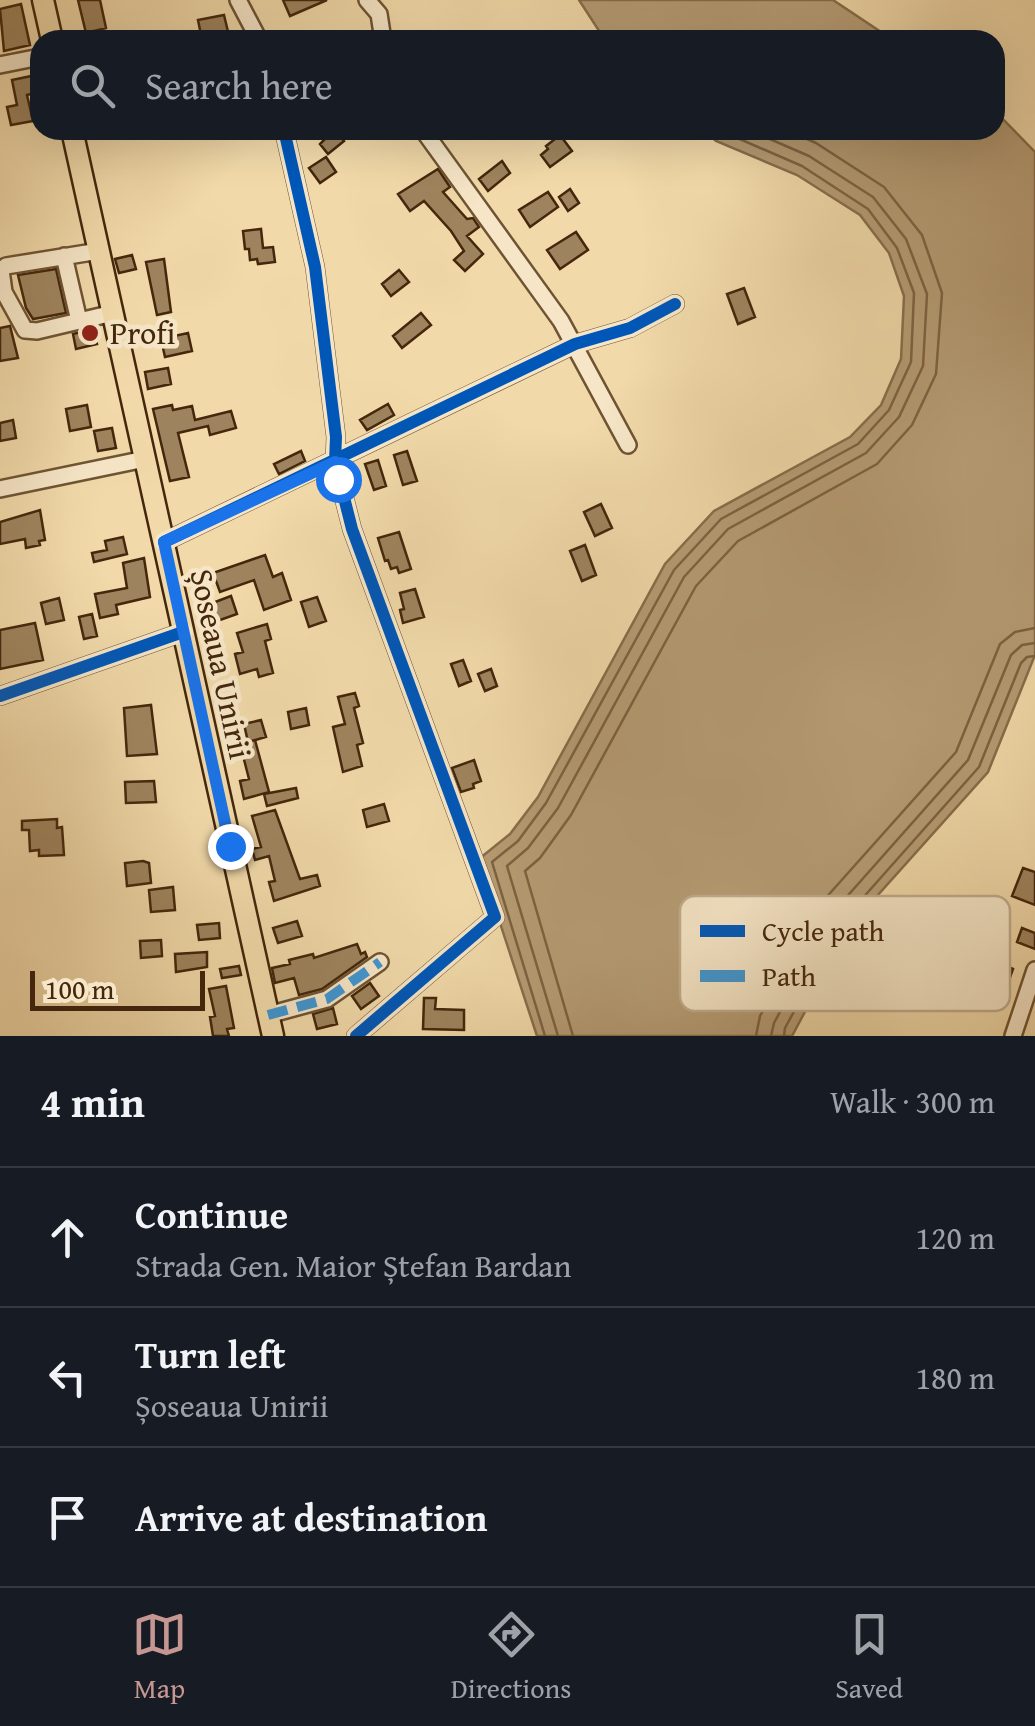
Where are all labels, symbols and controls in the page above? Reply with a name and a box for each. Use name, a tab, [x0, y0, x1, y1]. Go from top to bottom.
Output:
search box	[30, 30, 1005, 140]
text: Search here	[145, 57, 333, 113]
icon: search	[65, 58, 120, 113]
place label: Profi	[110, 309, 175, 356]
marker: Profi	[79, 322, 101, 344]
route start	[316, 457, 362, 503]
street label: Șoseaua Unirii	[178, 564, 265, 763]
route end	[208, 824, 254, 870]
legend	[680, 896, 1010, 1011]
text: Cycle path	[762, 910, 885, 951]
text: Path	[762, 955, 816, 996]
scale bar	[30, 966, 205, 1010]
text: 100 m	[45, 968, 114, 1009]
text: 4 min	[40, 1071, 145, 1132]
text: Walk · 300 m	[830, 1078, 995, 1125]
text: Continue	[135, 1186, 288, 1242]
icon: ahead	[40, 1210, 95, 1265]
text: 120 m	[916, 1214, 995, 1261]
text: Strada Gen. Maior Ștefan Bardan	[135, 1242, 571, 1289]
text: Turn left	[135, 1326, 286, 1382]
icon: left	[40, 1350, 95, 1405]
text: 180 m	[916, 1354, 995, 1401]
text: Șoseaua Unirii	[135, 1382, 328, 1429]
text: Arrive at destination	[135, 1489, 488, 1545]
icon: arrive	[40, 1490, 95, 1545]
tab: Map	[132, 1607, 187, 1708]
tab: Directions	[451, 1607, 571, 1708]
tab: Saved	[835, 1607, 903, 1708]

